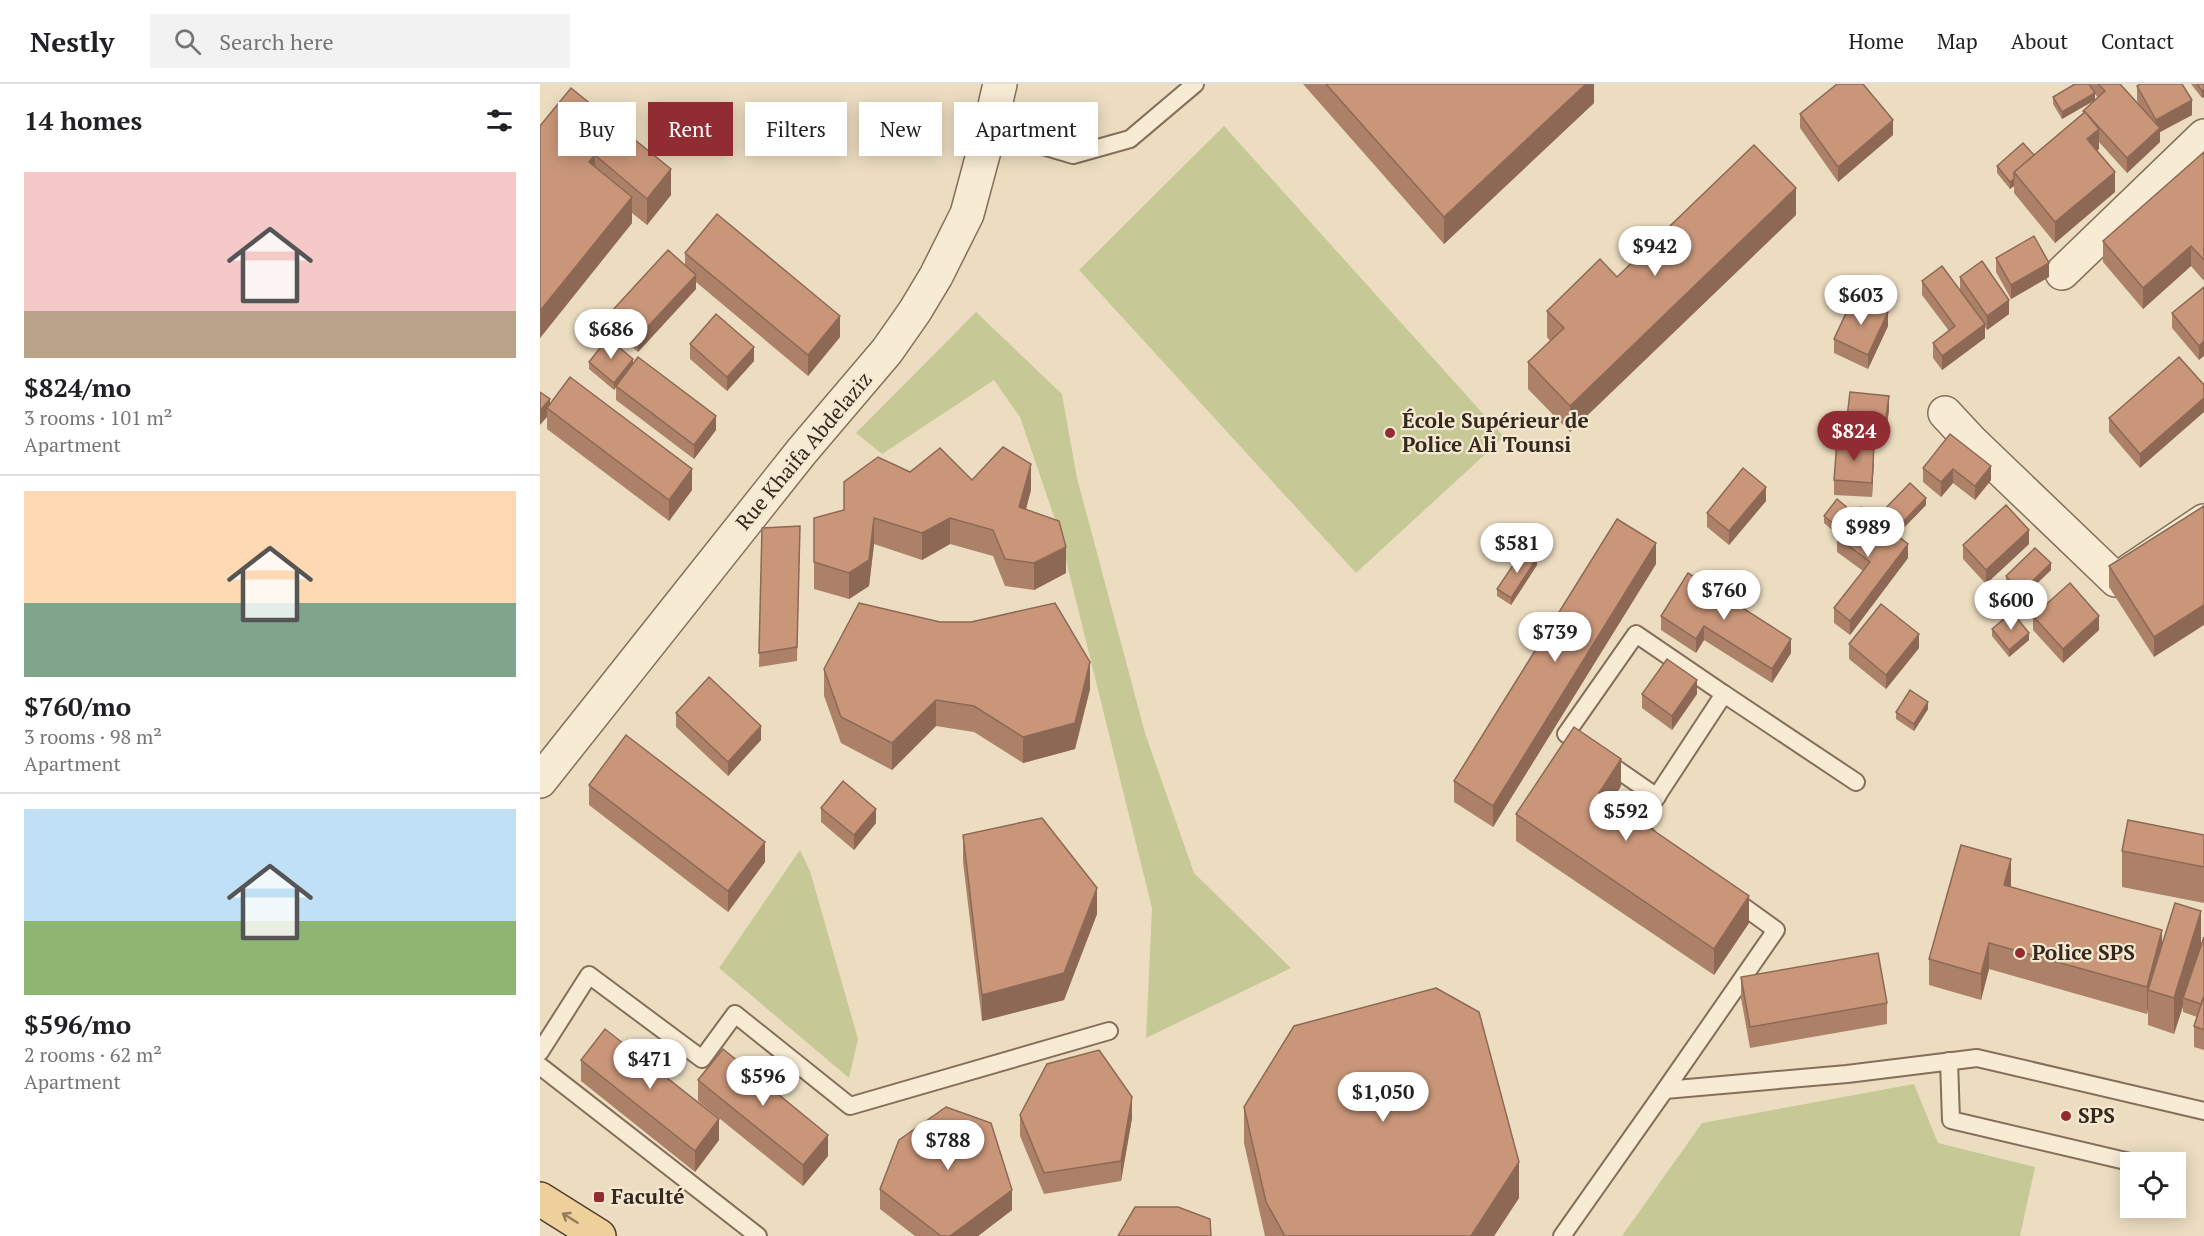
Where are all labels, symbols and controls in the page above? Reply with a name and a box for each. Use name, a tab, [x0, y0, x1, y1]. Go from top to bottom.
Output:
search box	[150, 14, 570, 68]
text: Nestly	[30, 23, 114, 60]
icon: search	[171, 25, 204, 58]
text: Search here	[219, 27, 334, 56]
text: Home	[1848, 27, 1904, 55]
text: Map	[1937, 27, 1978, 55]
text: About	[2011, 27, 2068, 55]
text: Contact	[2101, 27, 2174, 55]
chip: Buy	[558, 102, 636, 156]
chip: Rent	[648, 102, 733, 156]
chip: Filters	[745, 102, 847, 156]
chip: New	[859, 102, 942, 156]
chip: Apartment	[954, 102, 1098, 156]
text: 14 homes	[24, 103, 142, 137]
icon: filters	[483, 104, 516, 137]
icon: home	[216, 211, 324, 319]
pin: $942	[1619, 226, 1691, 277]
text: $942	[1632, 232, 1678, 259]
pin: $603	[1825, 275, 1897, 326]
text: $603	[1838, 281, 1884, 308]
pin: $686	[575, 309, 647, 360]
text: $686	[588, 315, 634, 342]
street label: Rue Khaifa Abdelaziz	[729, 365, 878, 535]
text: $824/mo	[24, 370, 131, 404]
text: 3 rooms · 101 m²	[24, 404, 172, 431]
place label: École Supérieur de Police Ali Tounsi	[1402, 406, 1589, 458]
pin: $824	[1818, 411, 1890, 462]
text: $824	[1831, 417, 1877, 444]
marker: École Supérieur de Police Ali Tounsi	[1383, 426, 1397, 440]
text: Apartment	[24, 431, 121, 458]
pin: $989	[1832, 507, 1904, 558]
text: $989	[1845, 513, 1891, 540]
pin: $581	[1481, 523, 1553, 574]
text: $581	[1494, 529, 1540, 556]
icon: home	[216, 530, 324, 638]
pin: $760	[1688, 570, 1760, 621]
text: $760	[1701, 576, 1747, 603]
pin: $600	[1975, 580, 2047, 631]
text: $600	[1988, 586, 2034, 613]
pin: $739	[1519, 612, 1591, 663]
text: $739	[1532, 618, 1578, 645]
text: $760/mo	[24, 689, 131, 723]
text: 3 rooms · 98 m²	[24, 723, 162, 750]
text: Apartment	[24, 750, 121, 777]
pin: $592	[1590, 791, 1662, 842]
text: $592	[1603, 797, 1649, 824]
icon: home	[216, 848, 324, 956]
place label: Police SPS	[2032, 938, 2135, 966]
marker: Police SPS	[2013, 946, 2027, 960]
text: $596/mo	[24, 1007, 131, 1041]
pin: $471	[614, 1039, 686, 1090]
text: 2 rooms · 62 m²	[24, 1041, 162, 1068]
text: $471	[627, 1045, 673, 1072]
pin: $596	[727, 1056, 799, 1107]
text: $596	[740, 1062, 786, 1089]
text: Apartment	[24, 1068, 121, 1095]
pin: $1,050	[1334, 1072, 1432, 1123]
text: $1,050	[1352, 1078, 1414, 1105]
place label: SPS	[2078, 1101, 2115, 1129]
marker: SPS	[2059, 1109, 2073, 1123]
pin: $788	[912, 1120, 984, 1171]
text: $788	[925, 1126, 971, 1153]
map controls	[2120, 1152, 2186, 1218]
button: locate	[2120, 1152, 2186, 1218]
place label: Faculté	[611, 1182, 685, 1210]
marker: Faculté	[592, 1190, 606, 1204]
one-way arrow	[561, 1211, 578, 1224]

